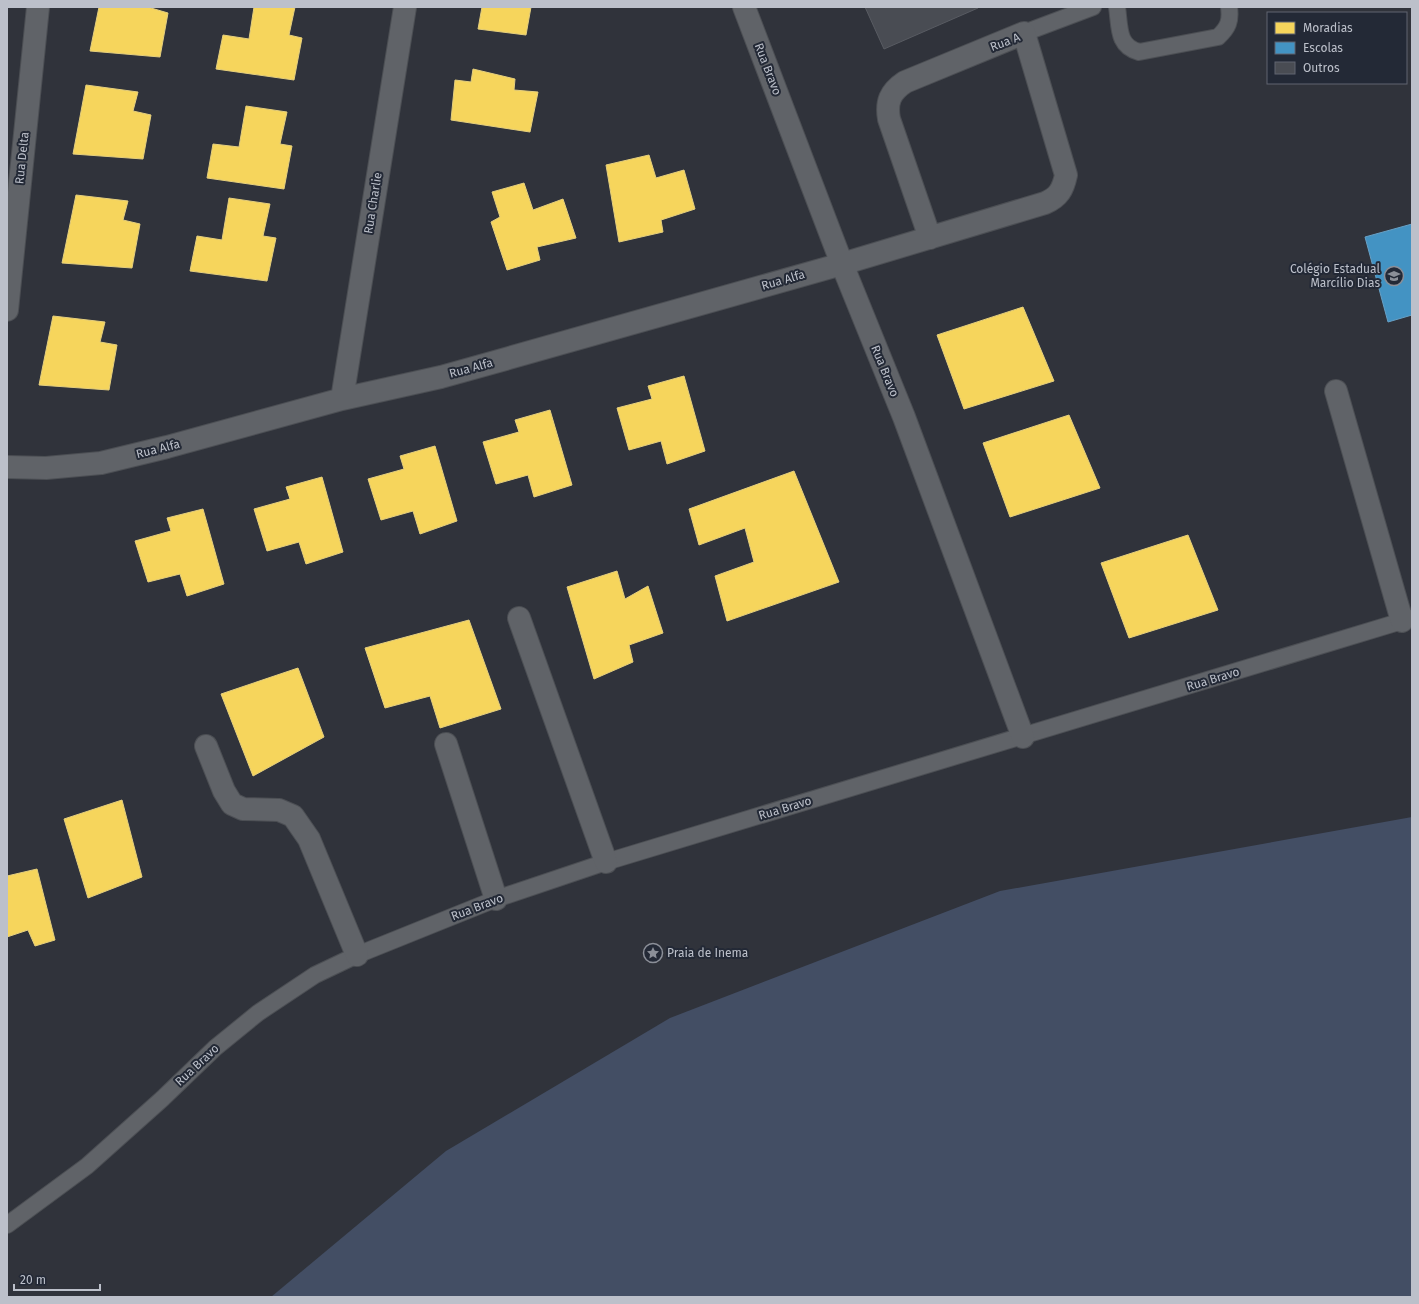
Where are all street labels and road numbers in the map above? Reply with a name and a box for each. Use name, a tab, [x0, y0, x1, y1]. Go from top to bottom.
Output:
street label: Rua A	[988, 30, 1022, 54]
street label: Rua Bravo	[752, 41, 784, 97]
street label: Rua Delta	[12, 131, 32, 185]
street label: Rua Charlie	[361, 171, 385, 235]
street label: Rua Alfa	[760, 267, 806, 293]
street label: Rua Bravo	[868, 343, 902, 399]
street label: Rua Alfa	[448, 355, 494, 381]
street label: Rua Alfa	[135, 437, 181, 461]
street label: Rua Bravo	[1185, 664, 1241, 694]
street label: Rua Bravo	[757, 793, 813, 823]
street label: Rua Bravo	[449, 891, 505, 923]
street label: Rua Bravo	[172, 1041, 222, 1089]

